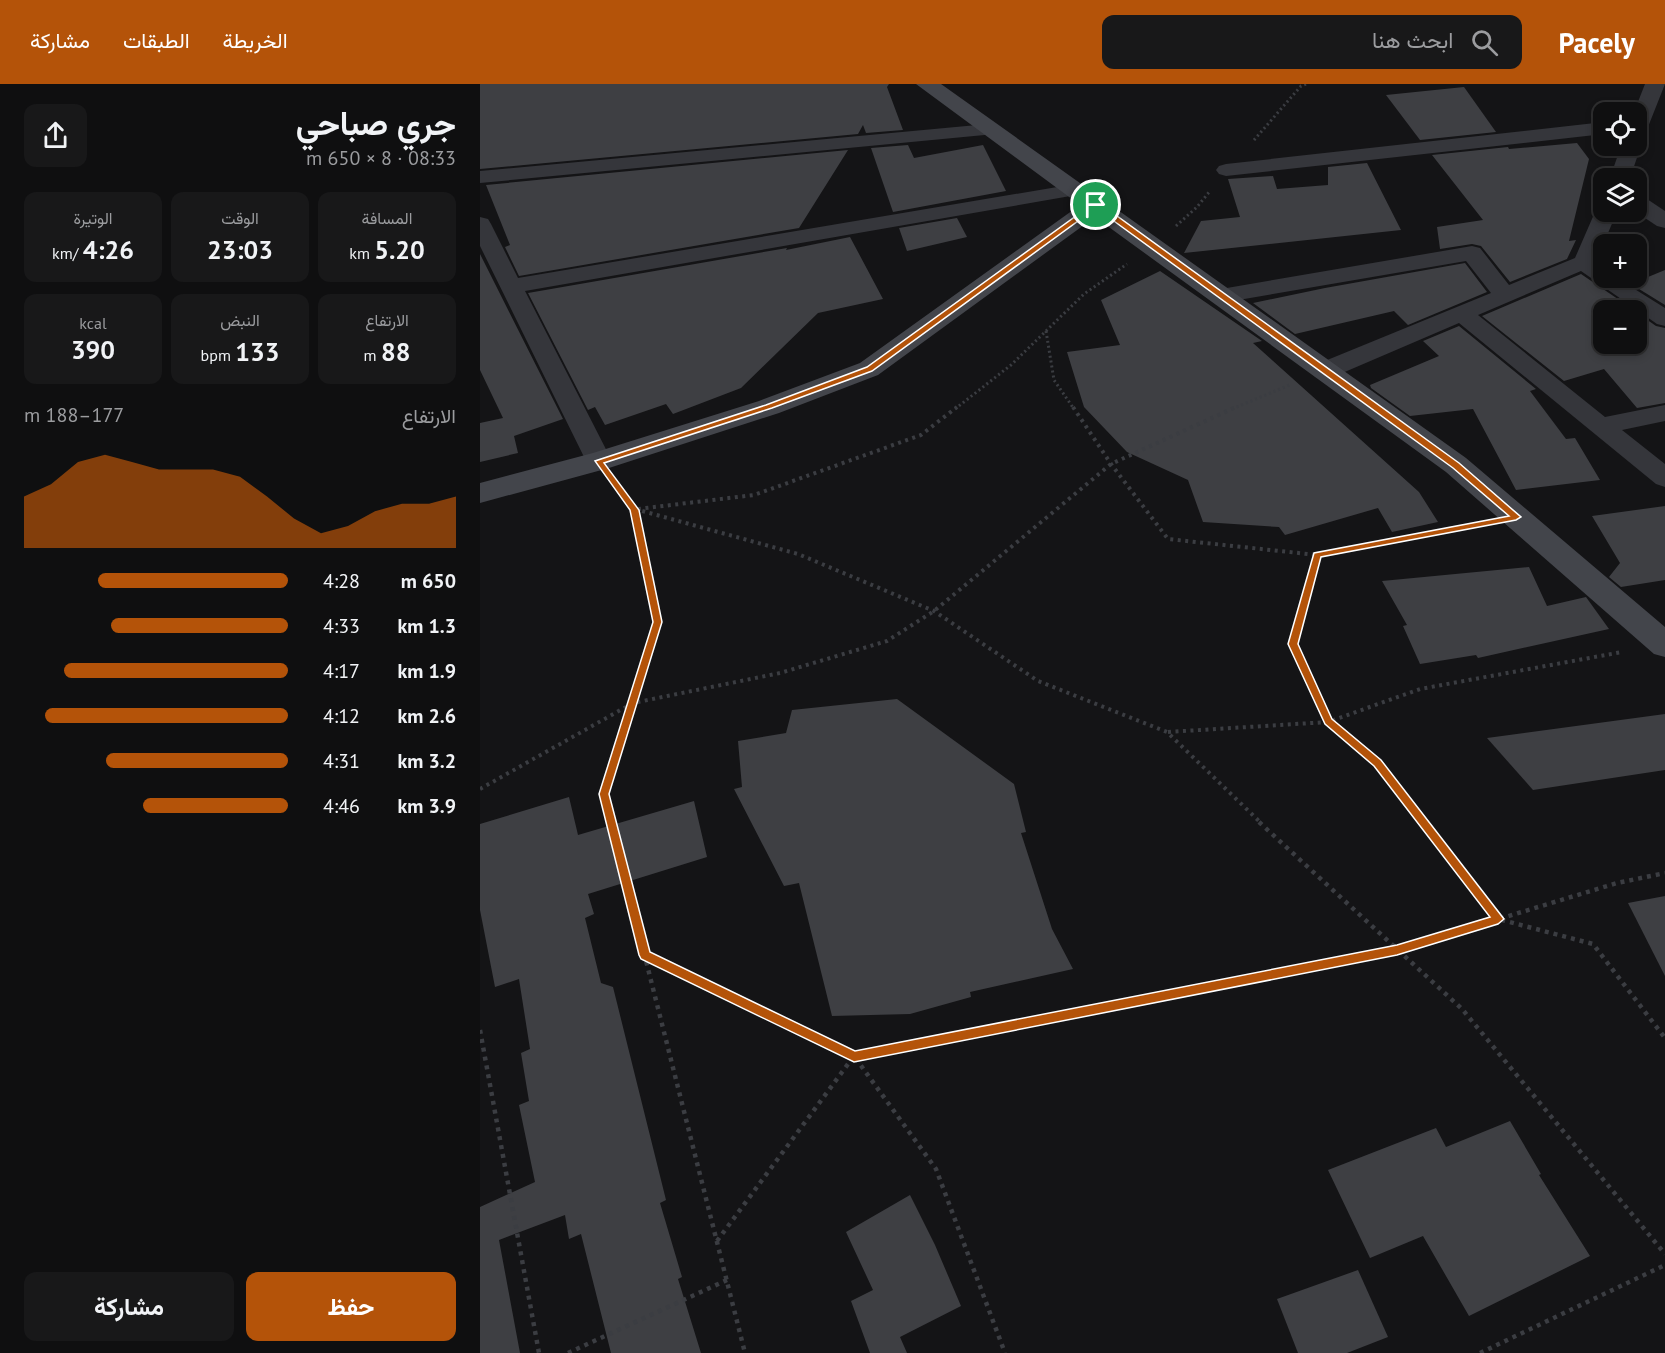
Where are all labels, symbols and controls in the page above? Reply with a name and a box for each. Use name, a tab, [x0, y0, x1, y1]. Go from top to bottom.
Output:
search box	[1102, 15, 1522, 69]
text: Pacely	[1558, 24, 1635, 61]
text: ابحث هنا	[1372, 26, 1453, 54]
icon: search	[1468, 26, 1501, 59]
text: مشاركة	[30, 27, 90, 54]
text: الطبقات	[123, 27, 190, 54]
text: الخريطة	[223, 27, 288, 54]
text: جري صباحي	[296, 101, 456, 144]
map controls	[1593, 102, 1647, 354]
button: locate	[1593, 102, 1647, 156]
button: share	[24, 104, 87, 167]
text: 08:33 · 8 × 650 m	[306, 145, 456, 171]
button: layers	[1593, 168, 1647, 222]
pin	[1070, 179, 1121, 230]
icon: arrive	[1079, 188, 1112, 221]
text: الوتيرة	[73, 208, 113, 228]
text: الوقت	[221, 208, 259, 228]
text: المسافة	[362, 208, 412, 228]
text: 4:26	[83, 233, 134, 266]
text: 23:03	[207, 233, 273, 266]
text: 5.20	[374, 233, 425, 266]
button: +	[1593, 234, 1647, 288]
text: /km	[52, 243, 83, 263]
text: km	[349, 243, 374, 263]
button: −	[1593, 300, 1647, 354]
text: النبض	[220, 310, 260, 330]
text: الارتفاع	[365, 310, 409, 330]
text: kcal	[79, 313, 107, 333]
text: 390	[71, 333, 115, 366]
text: 133	[235, 335, 279, 368]
text: 88	[381, 335, 410, 368]
text: bpm	[201, 345, 235, 365]
text: m	[364, 345, 381, 365]
text: 177–188 m	[24, 402, 124, 428]
text: الارتفاع	[402, 403, 456, 429]
text: 4:28	[323, 568, 360, 594]
text: 650 m	[401, 568, 456, 594]
text: 4:33	[323, 613, 360, 639]
text: 1.3 km	[397, 613, 456, 639]
text: 4:17	[323, 658, 360, 684]
text: 1.9 km	[397, 658, 456, 684]
text: 4:12	[323, 703, 360, 729]
text: 2.6 km	[397, 703, 456, 729]
text: 4:31	[323, 748, 360, 774]
text: 3.2 km	[397, 748, 456, 774]
text: 4:46	[323, 793, 360, 819]
text: 3.9 km	[397, 793, 456, 819]
button: مشاركة	[24, 1272, 234, 1341]
button: حفظ	[246, 1272, 456, 1341]

